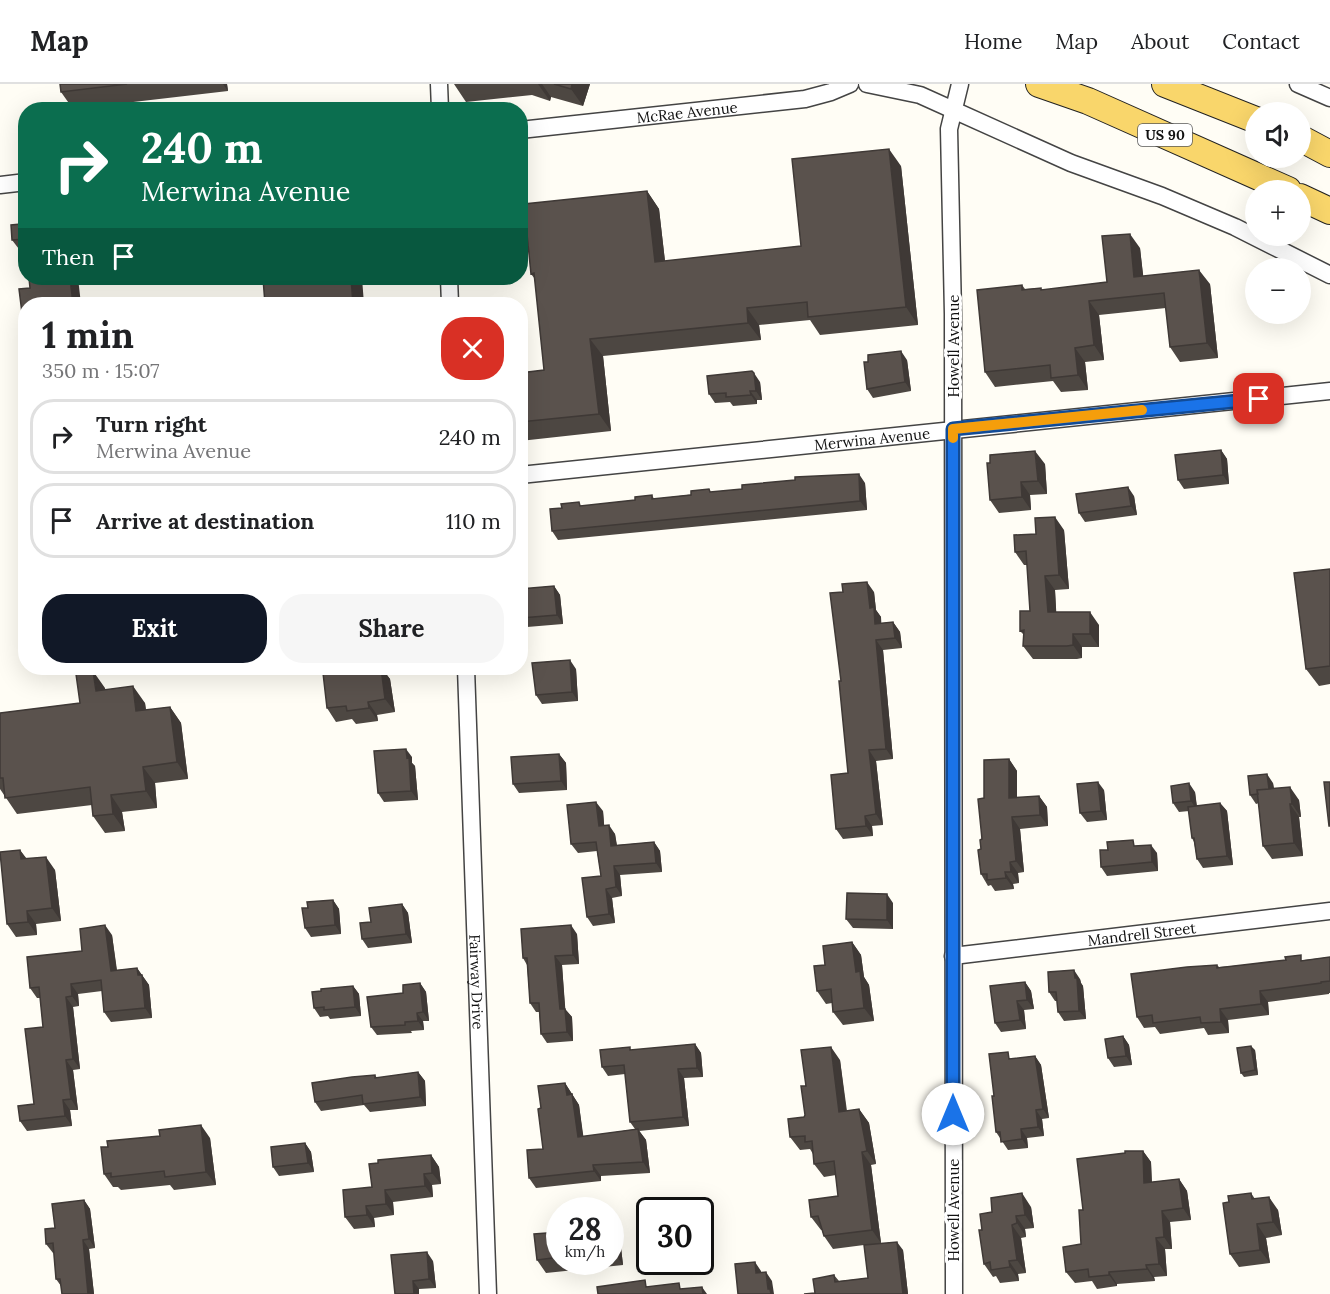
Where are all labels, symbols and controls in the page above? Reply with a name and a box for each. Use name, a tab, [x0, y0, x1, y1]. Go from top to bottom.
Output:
text: Map	[30, 23, 89, 59]
text: Home	[964, 28, 1022, 55]
text: Map	[1055, 28, 1098, 55]
text: About	[1131, 28, 1189, 55]
text: Contact	[1222, 28, 1300, 55]
street label: McRae Avenue	[635, 97, 739, 127]
map controls	[1245, 102, 1311, 324]
button: sound	[1245, 102, 1311, 168]
text: 240 m	[141, 121, 263, 175]
road number: US 90	[1138, 124, 1192, 146]
icon: right	[42, 126, 120, 204]
text: Merwina Avenue	[141, 174, 350, 208]
button: +	[1245, 180, 1311, 246]
icon: arrive	[107, 240, 140, 273]
text: Then	[42, 243, 95, 271]
button: −	[1245, 258, 1311, 324]
street label: Howell Avenue	[944, 295, 963, 397]
text: 1 min	[42, 312, 134, 358]
button: close	[441, 317, 504, 380]
text: 350 m · 15:07	[42, 358, 160, 383]
pin	[1233, 373, 1284, 424]
icon: arrive	[1242, 382, 1275, 415]
text: Turn right	[96, 410, 207, 438]
icon: right	[45, 420, 78, 453]
text: 240 m	[439, 423, 501, 451]
street label: Merwina Avenue	[813, 423, 931, 454]
text: Merwina Avenue	[96, 438, 251, 463]
icon: arrive	[45, 504, 78, 537]
text: Arrive at destination	[96, 507, 314, 535]
text: 110 m	[446, 507, 501, 535]
button: Exit	[42, 594, 267, 663]
button: Share	[279, 594, 504, 663]
street label: Mandrell Street	[1086, 918, 1197, 949]
street label: Fairway Drive	[466, 934, 488, 1030]
position arrow	[921, 1082, 985, 1146]
street label: Howell Avenue	[944, 1159, 963, 1261]
speed limit sign: 30	[636, 1197, 714, 1275]
text: 28	[568, 1210, 602, 1248]
text: km/h	[565, 1242, 605, 1261]

